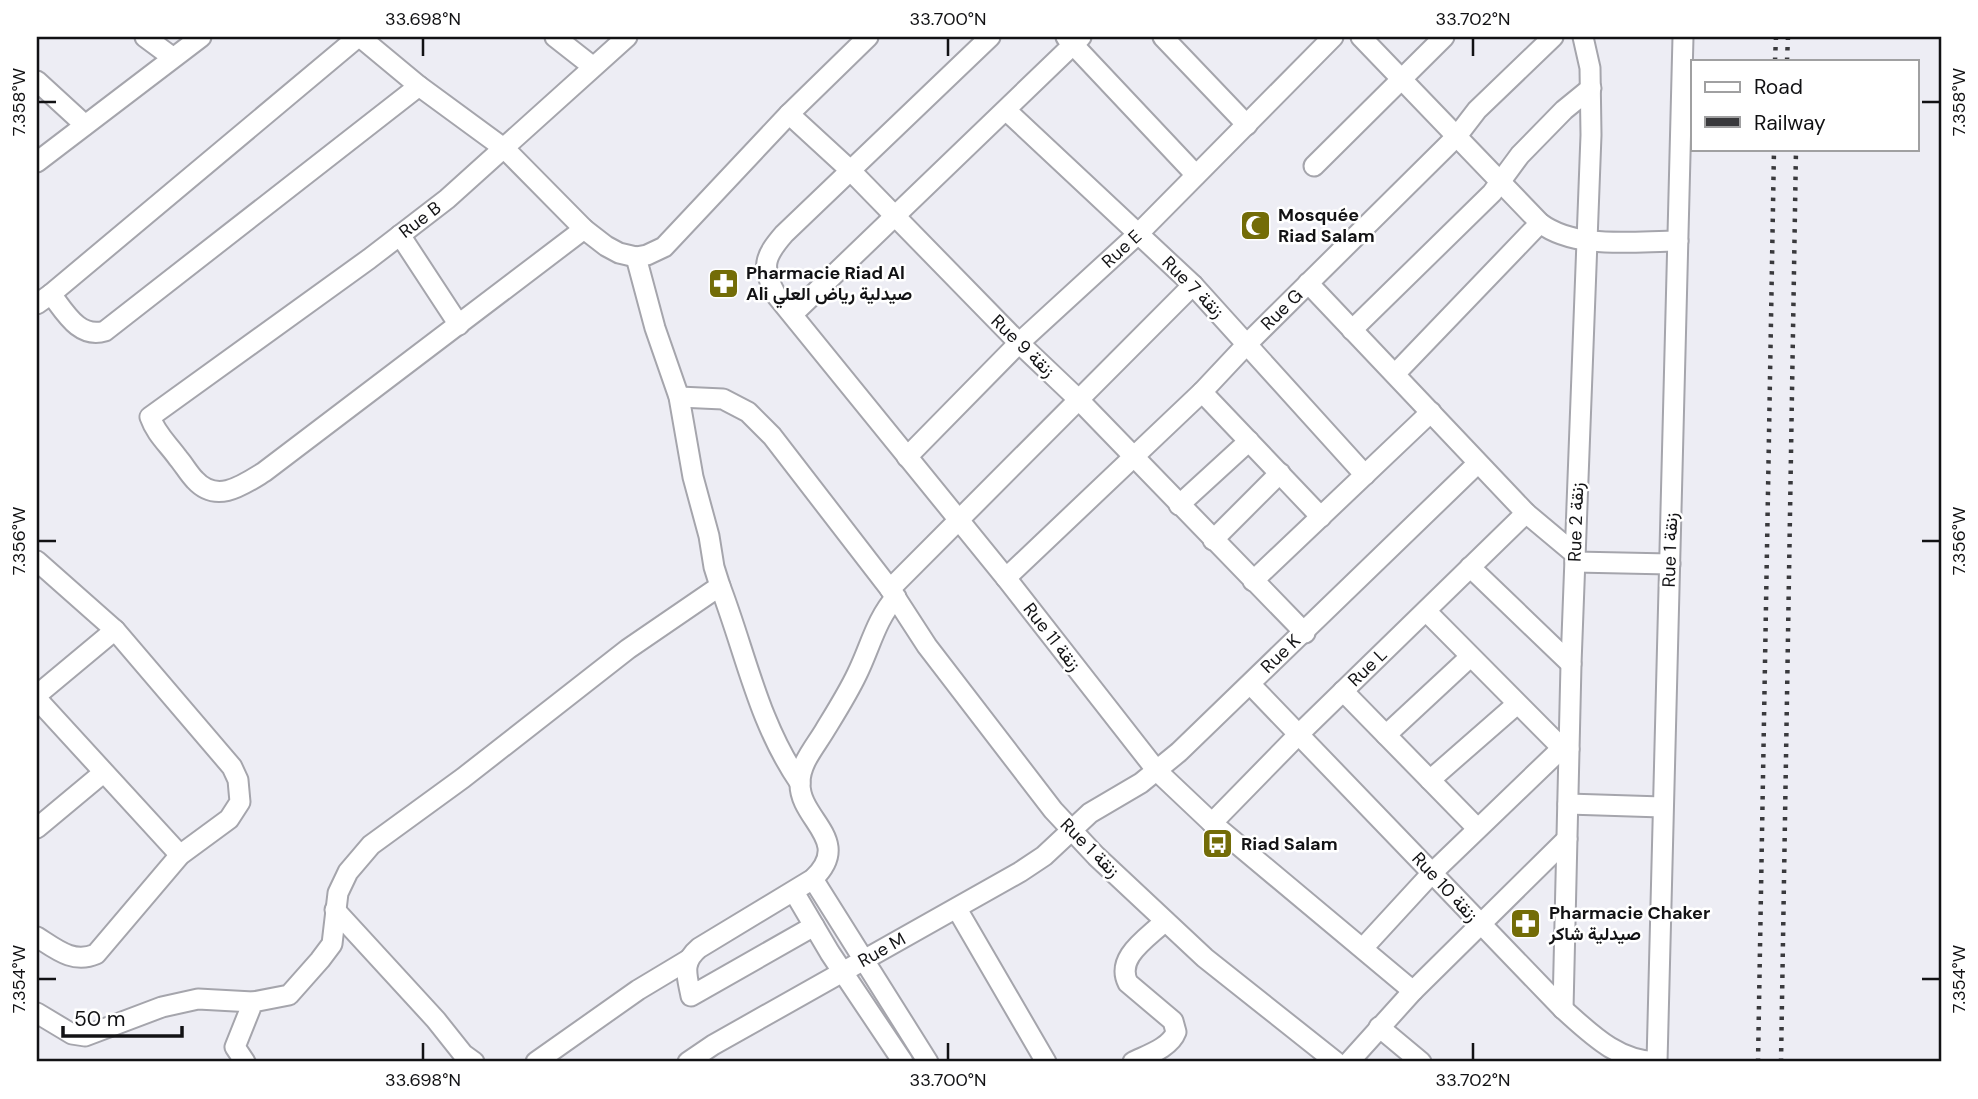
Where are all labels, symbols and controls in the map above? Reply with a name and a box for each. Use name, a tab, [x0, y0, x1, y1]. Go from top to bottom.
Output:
text: 33.698°N	[385, 7, 461, 31]
text: 33.700°N	[910, 7, 986, 31]
text: 33.702°N	[1436, 7, 1510, 31]
legend	[1691, 60, 1918, 150]
text: 7.358°W	[7, 68, 31, 136]
text: 7.358°W	[1947, 68, 1971, 136]
text: Road	[1754, 73, 1803, 101]
text: Railway	[1754, 109, 1826, 137]
street label: Rue B	[394, 196, 446, 244]
place label: Mosquée Riad Salam	[1278, 203, 1375, 248]
mosque icon: Mosquée Riad Salam	[1238, 208, 1272, 242]
street label: Rue E	[1096, 225, 1147, 273]
street label: Rue 7 زنقة	[1157, 251, 1229, 323]
place label: Pharmacie Riad Al Ali صيدلية رياض العلي	[746, 261, 912, 309]
pharmacy icon: Pharmacie Riad Al Ali صيدلية رياض العلي	[706, 266, 740, 300]
street label: Rue G	[1256, 283, 1308, 336]
street label: Rue 9 زنقة	[986, 309, 1060, 383]
street label: Rue 2 زنقة	[1563, 482, 1589, 562]
text: 7.356°W	[7, 507, 31, 575]
text: 7.356°W	[1947, 507, 1971, 575]
street label: Rue 1 زنقة	[1657, 512, 1683, 588]
street label: Rue 11 زنقة	[1018, 598, 1086, 676]
street label: Rue K	[1256, 629, 1306, 679]
street label: Rue L	[1343, 643, 1392, 692]
street label: Rue 1 زنقة	[1055, 813, 1125, 883]
bus stop icon: Riad Salam	[1201, 827, 1235, 861]
place label: Riad Salam	[1241, 832, 1338, 856]
street label: Rue 10 زنقة	[1407, 847, 1483, 927]
place label: Pharmacie Chaker صيدلية شاكر	[1548, 901, 1710, 946]
pharmacy icon: Pharmacie Chaker صيدلية شاكر	[1509, 906, 1543, 940]
street label: Rue M	[854, 927, 910, 973]
text: 7.354°W	[7, 945, 31, 1013]
text: 7.354°W	[1947, 945, 1971, 1013]
scale bar	[63, 994, 182, 1038]
text: 50 m	[74, 1005, 125, 1033]
text: 33.698°N	[385, 1068, 461, 1092]
text: 33.700°N	[910, 1068, 986, 1092]
text: 33.702°N	[1436, 1068, 1510, 1092]

